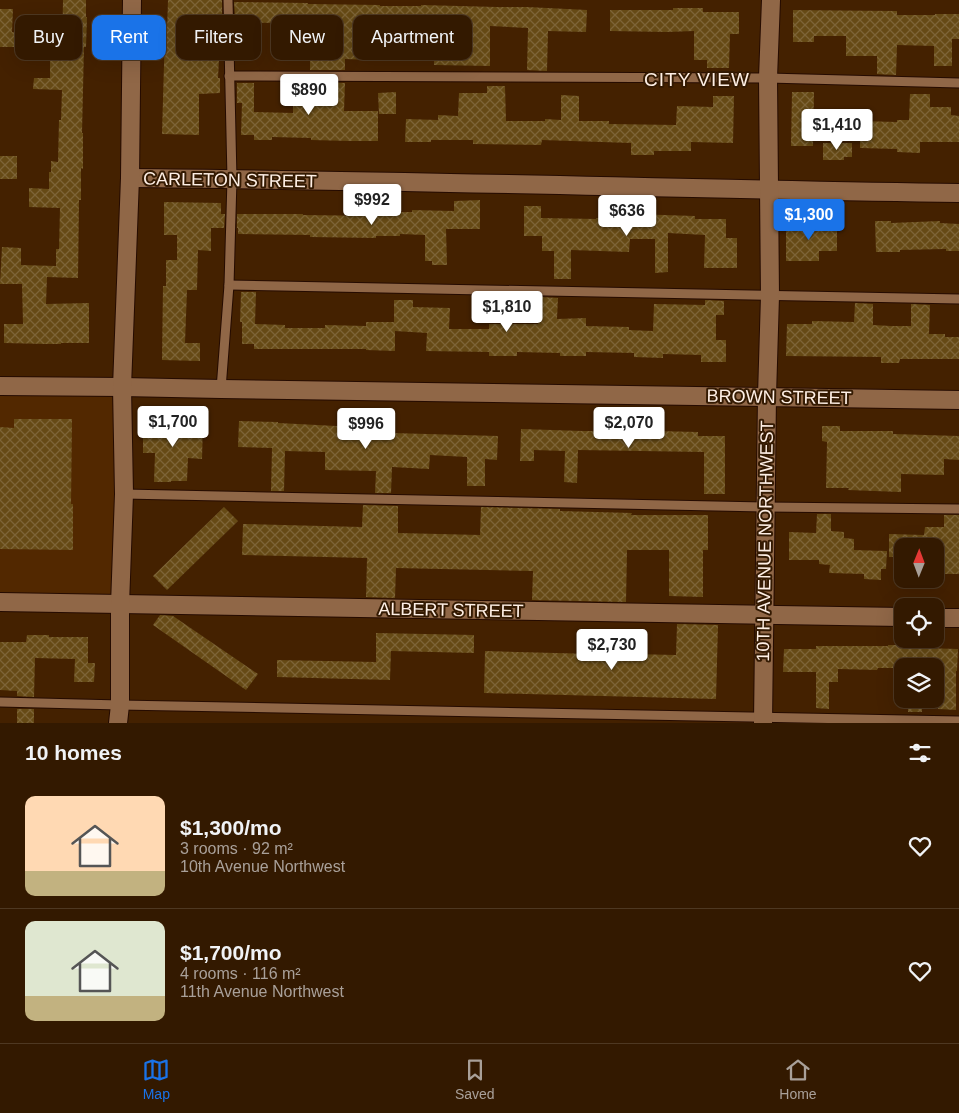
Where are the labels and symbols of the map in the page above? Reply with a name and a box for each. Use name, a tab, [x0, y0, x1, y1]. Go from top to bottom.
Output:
district label: CITY VIEW	[644, 69, 750, 90]
pin: $890	[279, 74, 339, 116]
pin: $1,410	[796, 108, 878, 151]
street label: CARLETON STREET	[143, 168, 317, 192]
pin: $992	[342, 184, 402, 226]
pin: $636	[597, 194, 657, 237]
pin: $1,300	[768, 198, 850, 241]
pin: $1,810	[466, 290, 548, 333]
street label: BROWN STREET	[706, 386, 852, 408]
pin: $1,700	[132, 406, 214, 448]
pin: $2,070	[588, 406, 670, 449]
pin: $996	[336, 408, 396, 450]
street label: 10TH AVENUE NORTHWEST	[753, 420, 777, 662]
north arrow	[894, 538, 944, 588]
street label: ALBERT STREET	[378, 599, 524, 621]
pin: $2,730	[571, 628, 653, 671]

